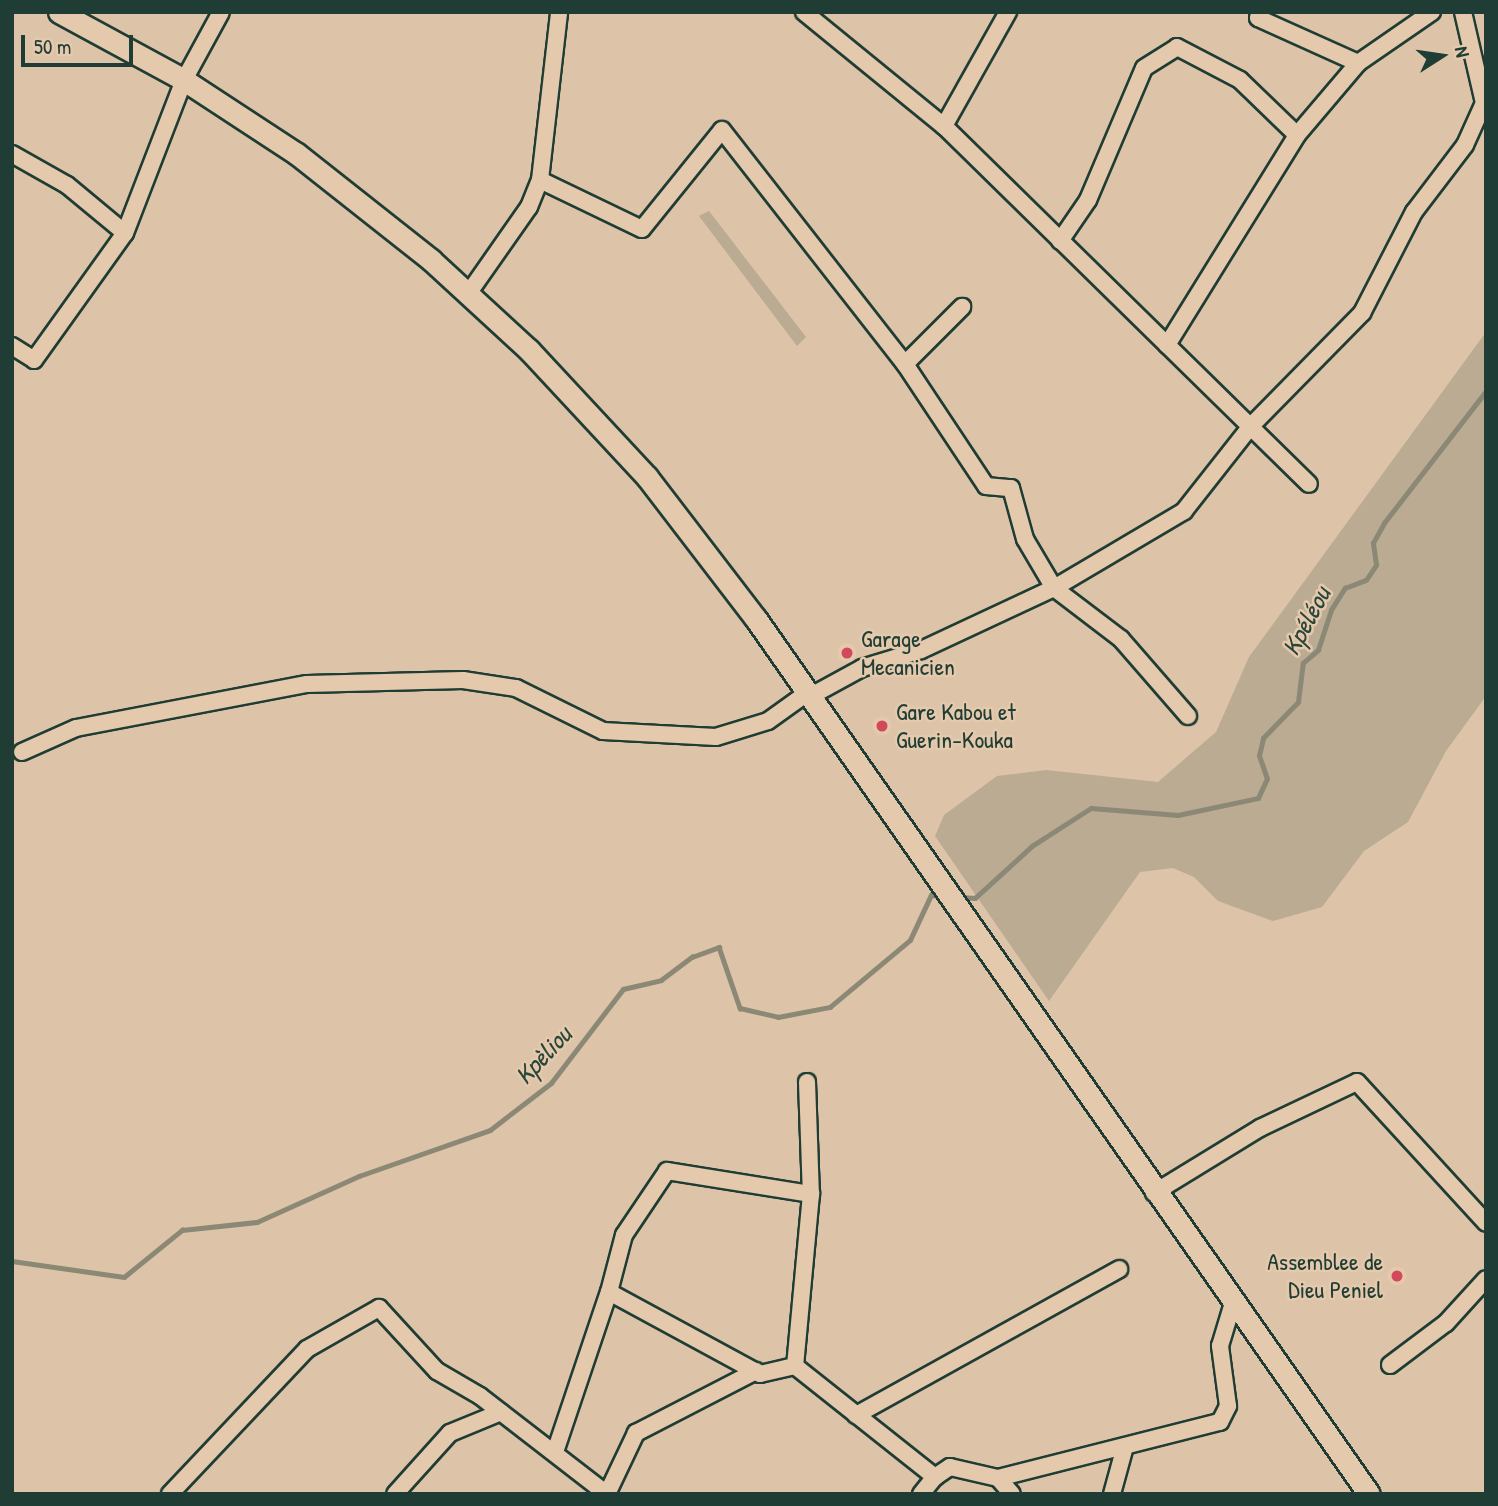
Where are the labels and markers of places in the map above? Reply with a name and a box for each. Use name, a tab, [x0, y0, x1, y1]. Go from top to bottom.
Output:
place label: Garage Mecanicien	[861, 625, 955, 681]
marker: Garage Mecanicien	[839, 645, 855, 661]
place label: Gare Kabou et Guerin-Kouka	[896, 698, 1016, 754]
marker: Gare Kabou et Guerin-Kouka	[874, 718, 890, 734]
place label: Assemblee de Dieu Peniel	[1267, 1248, 1383, 1304]
marker: Assemblee de Dieu Peniel	[1389, 1268, 1405, 1284]

